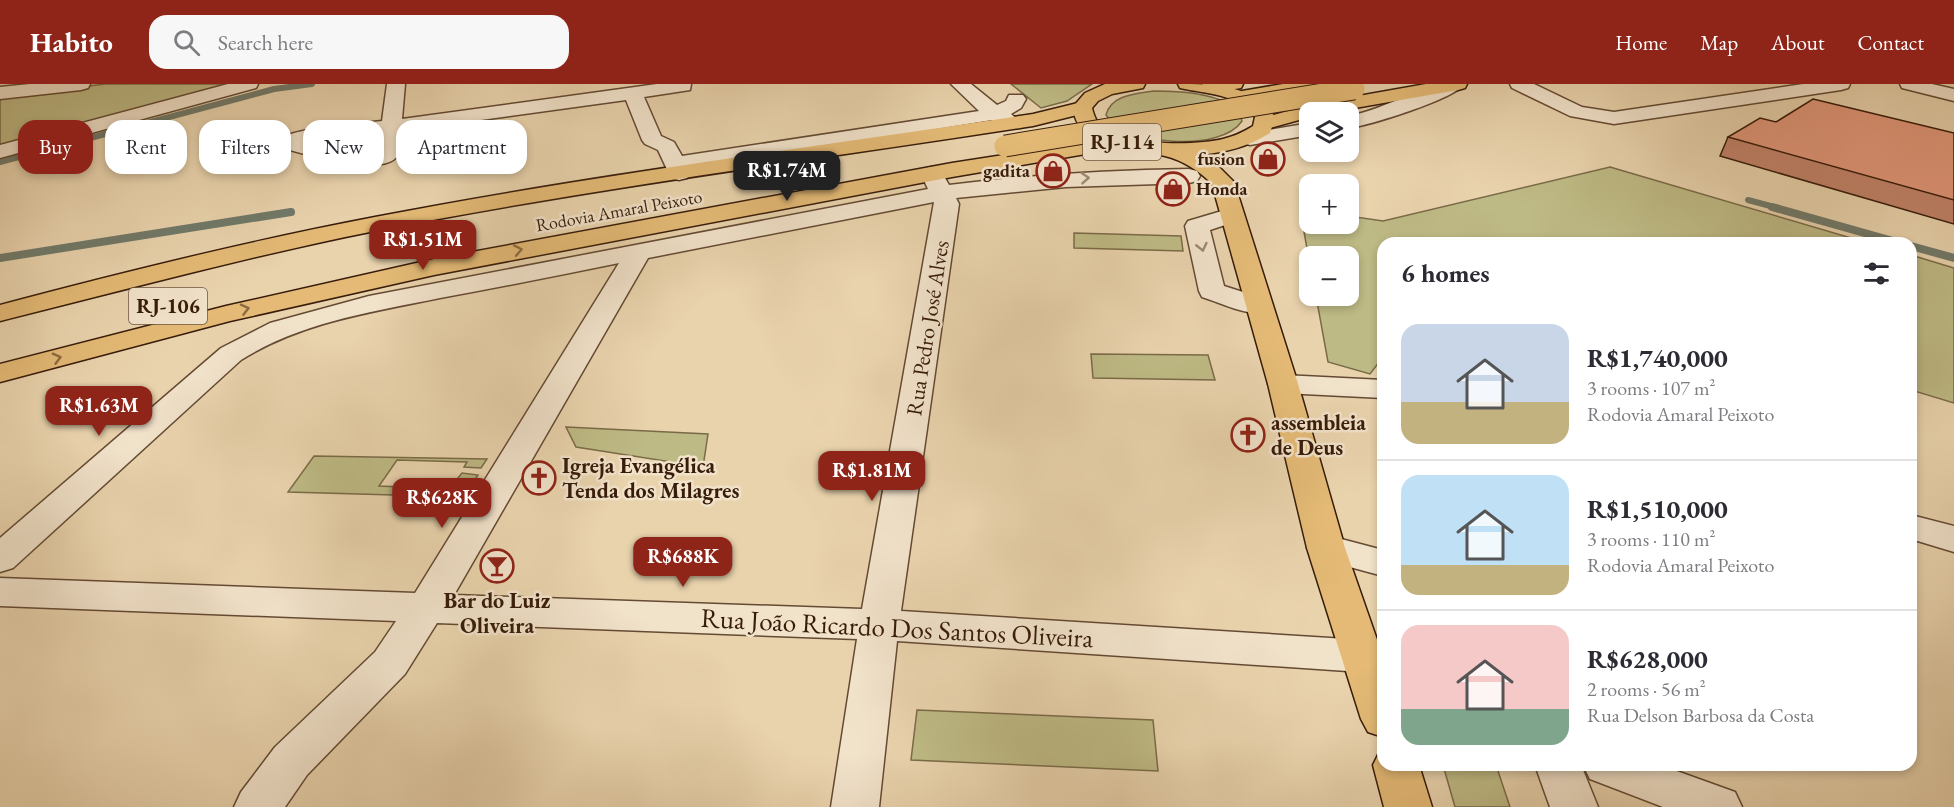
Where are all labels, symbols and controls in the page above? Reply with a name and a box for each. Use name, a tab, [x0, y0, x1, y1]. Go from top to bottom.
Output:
search box	[149, 15, 569, 69]
text: Habito	[30, 24, 113, 60]
icon: search	[170, 26, 203, 59]
text: Search here	[218, 28, 313, 57]
text: Home	[1615, 29, 1667, 56]
text: Map	[1700, 29, 1738, 56]
text: About	[1771, 29, 1824, 56]
text: Contact	[1857, 29, 1924, 56]
map controls	[1299, 102, 1359, 306]
button: layers	[1299, 102, 1359, 162]
chip: Buy	[18, 120, 93, 174]
chip: Rent	[105, 120, 187, 174]
chip: Filters	[199, 120, 291, 174]
chip: New	[303, 120, 384, 174]
chip: Apartment	[396, 120, 527, 174]
road number: RJ-114	[1083, 124, 1161, 160]
shop icon: fusion	[1250, 141, 1286, 177]
place label: fusion	[1198, 147, 1245, 170]
pin: R$1.74M	[732, 151, 842, 202]
shop icon: gadita	[1035, 153, 1071, 189]
text: R$1.74M	[747, 157, 827, 183]
place label: gadita	[983, 159, 1030, 182]
shop icon: Honda	[1155, 171, 1191, 207]
one-way arrow	[1080, 172, 1089, 185]
button: +	[1299, 174, 1359, 234]
place label: Honda	[1196, 177, 1248, 200]
street label: Rodovia Amaral Peixoto	[534, 185, 704, 236]
pin: R$1.51M	[368, 220, 478, 271]
text: R$1.51M	[383, 226, 463, 252]
street label: Rua Pedro José Alves	[899, 238, 956, 418]
one-way arrow	[1194, 242, 1207, 252]
one-way arrow	[513, 244, 523, 257]
button: −	[1299, 246, 1359, 306]
text: 6 homes	[1401, 256, 1490, 290]
icon: filters	[1860, 257, 1893, 290]
road number: RJ-106	[129, 288, 207, 324]
one-way arrow	[240, 303, 250, 316]
text: R$1,740,000	[1587, 341, 1728, 375]
icon: home	[1449, 348, 1521, 420]
one-way arrow	[51, 352, 61, 365]
text: 3 rooms · 107 m²	[1587, 375, 1715, 401]
pin: R$1.63M	[44, 386, 154, 437]
text: R$1.63M	[59, 392, 139, 418]
text: Rodovia Amaral Peixoto	[1587, 401, 1774, 427]
place label: assembleia de Deus	[1271, 408, 1366, 462]
church icon: assembleia de Deus	[1230, 417, 1266, 453]
place label: Igreja Evangélica Tenda dos Milagres	[562, 451, 739, 505]
pin: R$1.81M	[817, 451, 927, 502]
text: R$1.81M	[832, 457, 912, 483]
church icon: Igreja Evangélica Tenda dos Milagres	[521, 460, 557, 496]
pin: R$628K	[393, 478, 491, 529]
text: R$628K	[406, 484, 478, 510]
text: R$1,510,000	[1587, 492, 1728, 526]
icon: home	[1449, 499, 1521, 571]
text: 3 rooms · 110 m²	[1587, 526, 1715, 552]
pin: R$688K	[634, 537, 732, 588]
text: R$688K	[647, 543, 719, 569]
bar icon: Bar do Luiz Oliveira	[479, 548, 515, 584]
text: Rodovia Amaral Peixoto	[1587, 552, 1774, 578]
place label: Bar do Luiz Oliveira	[444, 586, 551, 640]
street label: Rua João Ricardo Dos Santos Oliveira	[700, 600, 1094, 655]
text: R$628,000	[1587, 642, 1708, 676]
icon: home	[1449, 649, 1521, 721]
text: 2 rooms · 56 m²	[1587, 676, 1706, 702]
text: Rua Delson Barbosa da Costa	[1587, 702, 1814, 728]

